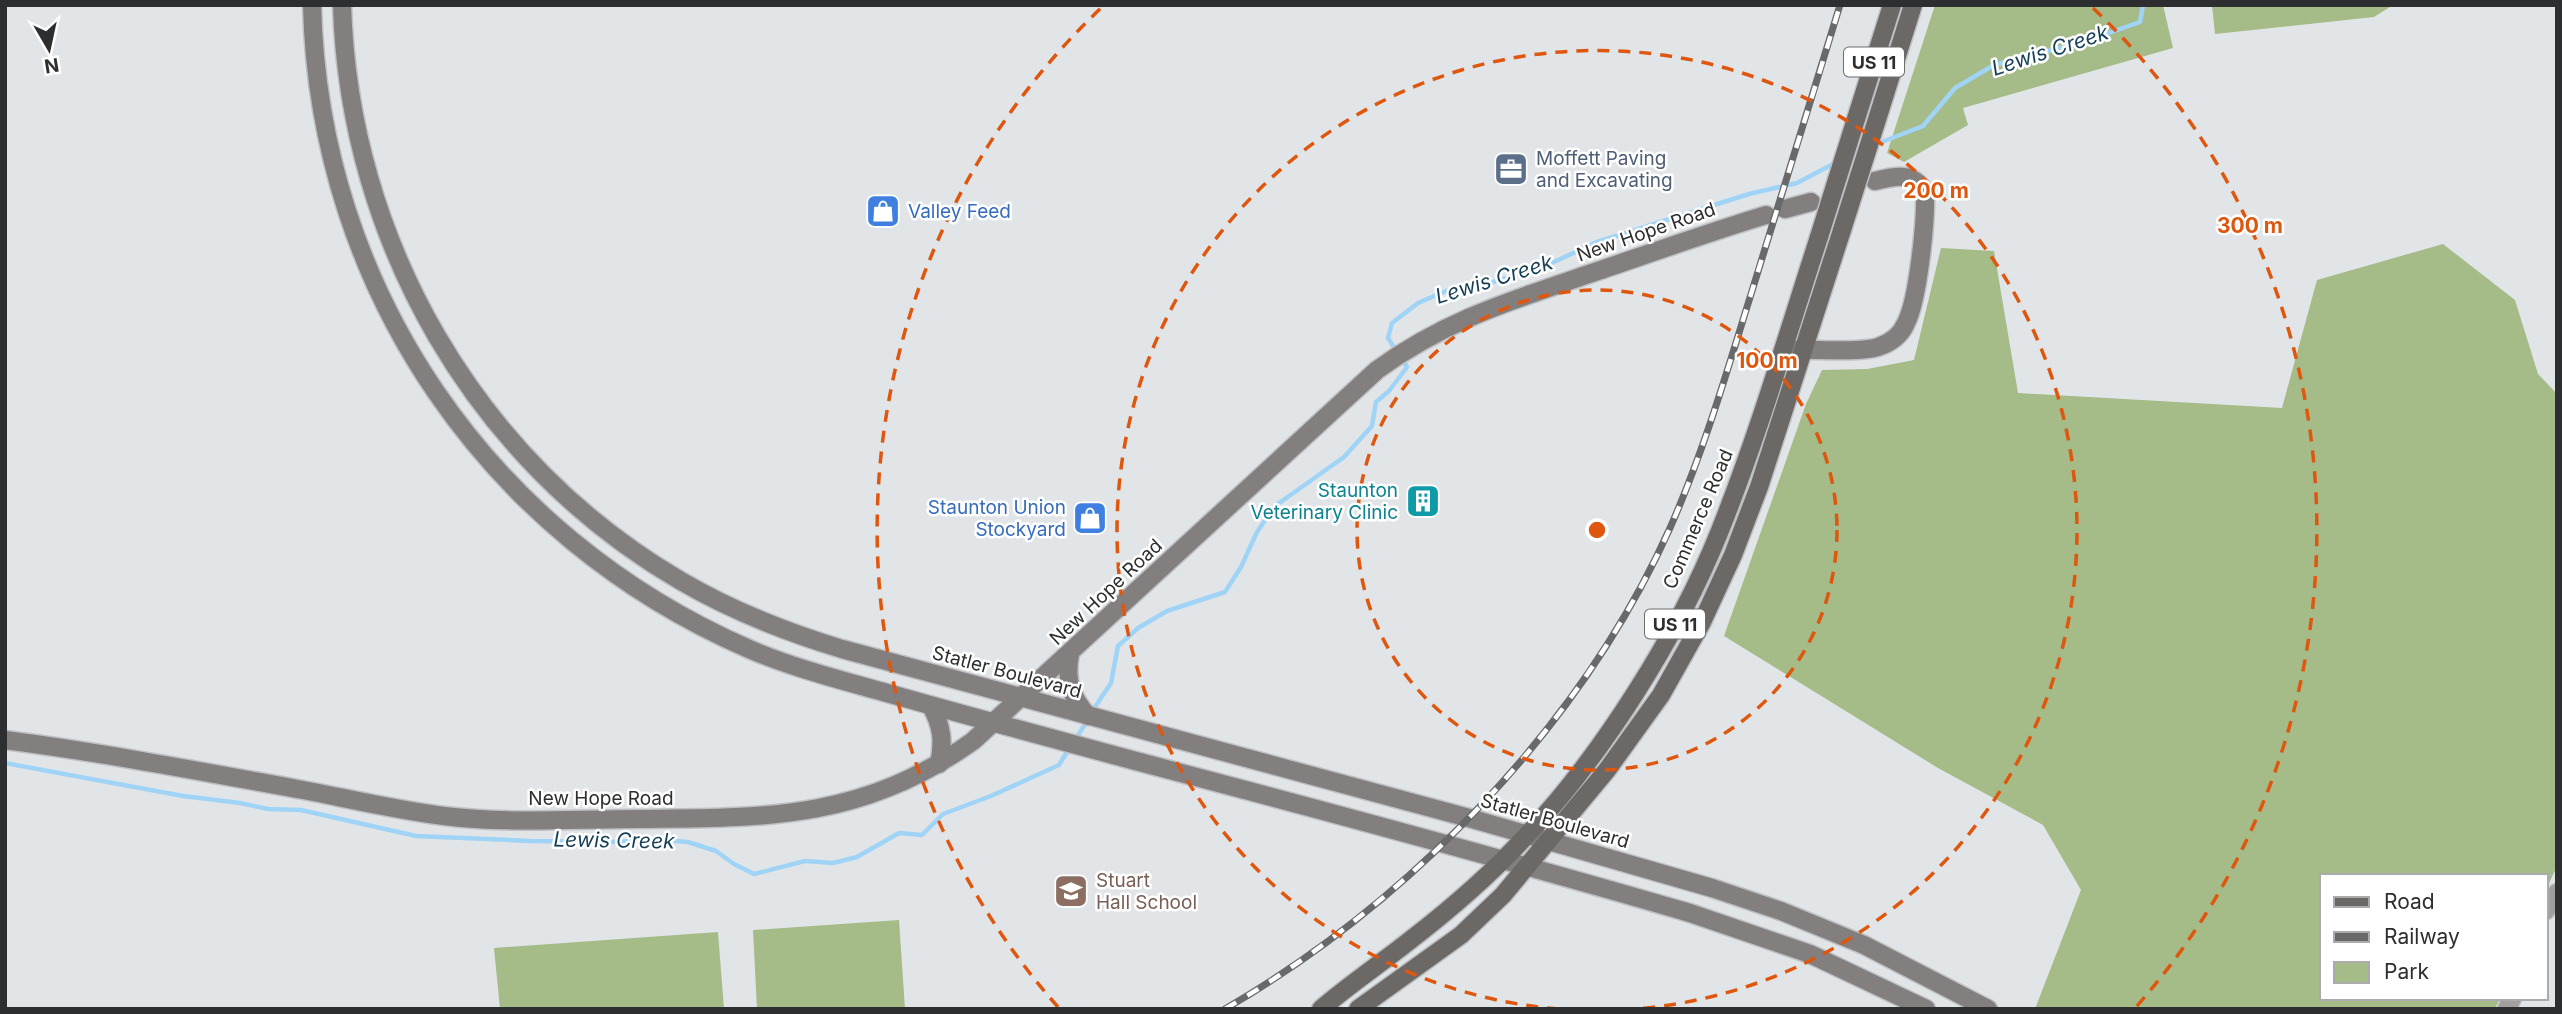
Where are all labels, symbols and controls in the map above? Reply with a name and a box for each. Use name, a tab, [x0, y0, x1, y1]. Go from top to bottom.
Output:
north arrow	[14, 14, 84, 84]
water label: Lewis Creek	[1988, 19, 2112, 81]
road number: US 11	[1844, 48, 1904, 76]
text: N	[43, 53, 61, 78]
place label: Moffett Paving and Excavating	[1536, 147, 1673, 192]
office icon: Moffett Paving and Excavating	[1492, 150, 1530, 188]
text: 200 m	[1903, 178, 1969, 203]
shop icon: Valley Feed	[864, 192, 902, 230]
street label: New Hope Road	[1574, 197, 1718, 267]
place label: Valley Feed	[908, 200, 1011, 223]
text: 300 m	[2217, 213, 2283, 238]
water label: Lewis Creek	[1432, 249, 1556, 309]
text: 100 m	[1736, 348, 1798, 373]
street label: Commerce Road	[1658, 446, 1738, 592]
place label: Staunton Veterinary Clinic	[1250, 479, 1398, 524]
building icon: Staunton Veterinary Clinic	[1404, 482, 1442, 520]
place label: Staunton Union Stockyard	[928, 496, 1066, 541]
shop icon: Staunton Union Stockyard	[1071, 499, 1109, 537]
centre of rings	[1585, 518, 1609, 542]
street label: New Hope Road	[1045, 534, 1167, 650]
road number: US 11	[1645, 610, 1705, 638]
street label: Statler Boulevard	[930, 641, 1084, 703]
street label: New Hope Road	[528, 787, 674, 810]
street label: Statler Boulevard	[1478, 789, 1632, 853]
water label: Lewis Creek	[553, 826, 675, 854]
place label: Stuart Hall School	[1096, 869, 1197, 914]
school or university icon: Stuart Hall School	[1052, 872, 1090, 910]
legend	[2320, 874, 2548, 1000]
text: Road	[2384, 889, 2435, 914]
text: Railway	[2384, 924, 2460, 949]
text: Park	[2384, 959, 2429, 984]

